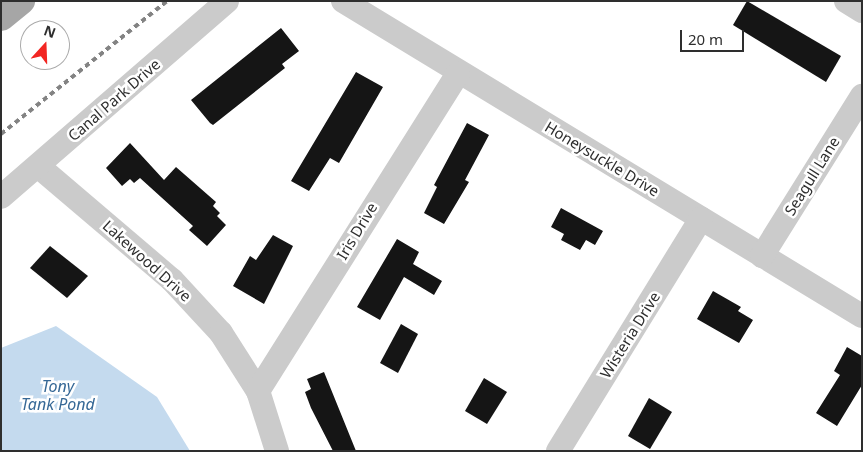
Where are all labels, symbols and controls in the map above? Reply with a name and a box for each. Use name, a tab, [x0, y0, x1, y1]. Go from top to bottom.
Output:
north arrow	[20, 20, 70, 70]
text: N	[41, 20, 59, 42]
scale bar	[683, 20, 747, 52]
text: 20 m	[688, 29, 723, 49]
street label: Canal Park Drive	[64, 55, 164, 145]
street label: Honeysuckle Drive	[542, 118, 662, 200]
street label: Seagull Lane	[781, 133, 843, 219]
street label: Iris Drive	[333, 199, 381, 263]
street label: Lakewood Drive	[99, 217, 195, 305]
street label: Wisteria Drive	[596, 289, 664, 381]
water label: Tony Tank Pond	[21, 376, 95, 414]

